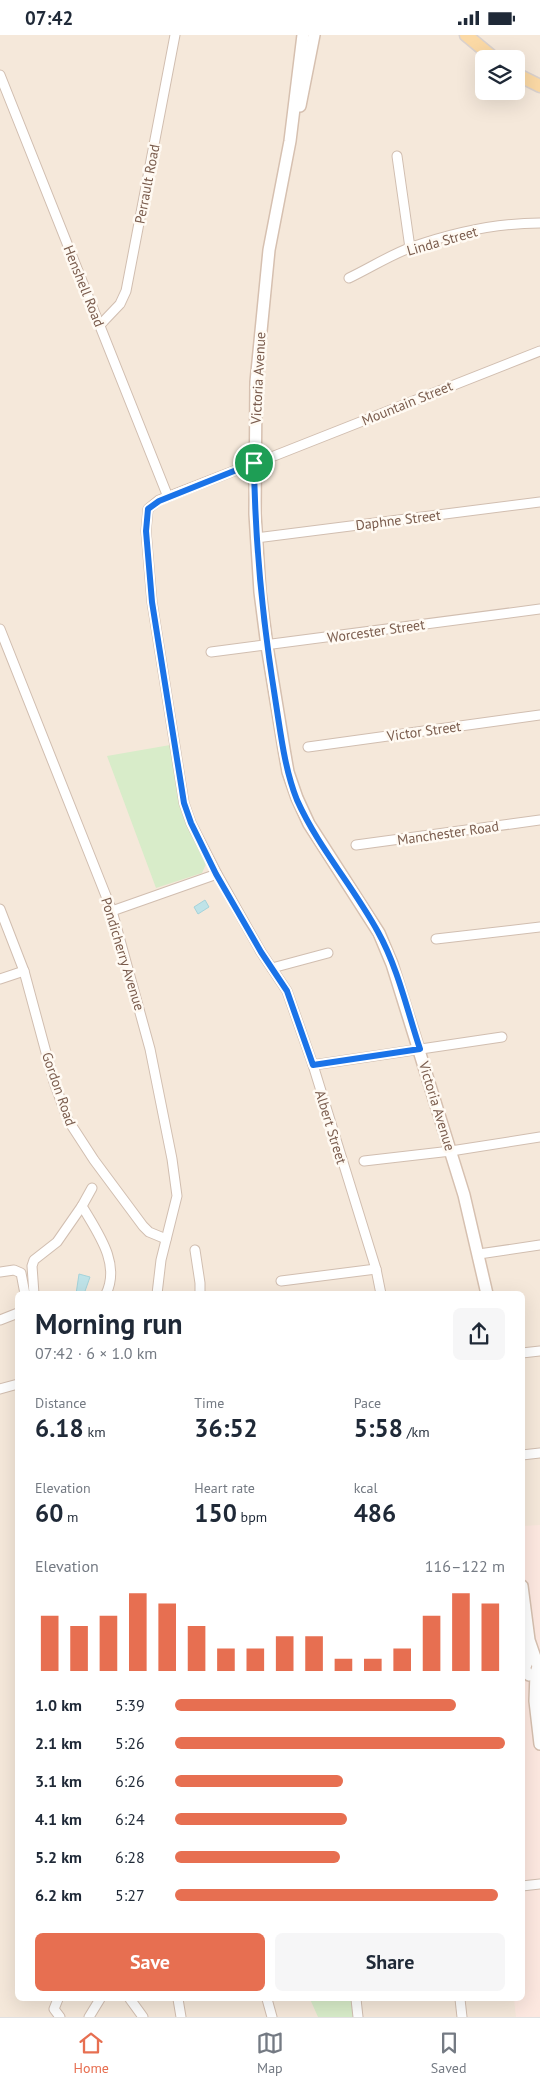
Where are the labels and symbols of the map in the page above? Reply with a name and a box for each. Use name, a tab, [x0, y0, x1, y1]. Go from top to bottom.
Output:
street label: Perrault Road	[130, 143, 164, 225]
street label: Linda Street	[405, 222, 480, 260]
street label: Henshell Road	[59, 243, 109, 329]
street label: Victoria Avenue	[247, 331, 269, 426]
street label: Mountain Street	[359, 377, 455, 429]
pin	[233, 442, 275, 484]
street label: Daphne Street	[354, 506, 442, 534]
street label: Worcester Street	[326, 615, 426, 647]
street label: Victor Street	[385, 717, 462, 745]
street label: Manchester Road	[396, 817, 500, 849]
street label: Pondicherry Avenue	[97, 895, 149, 1013]
street label: Gordon Road	[38, 1050, 80, 1128]
street label: Victoria Avenue	[415, 1058, 459, 1153]
street label: Albert Street	[311, 1088, 351, 1166]

